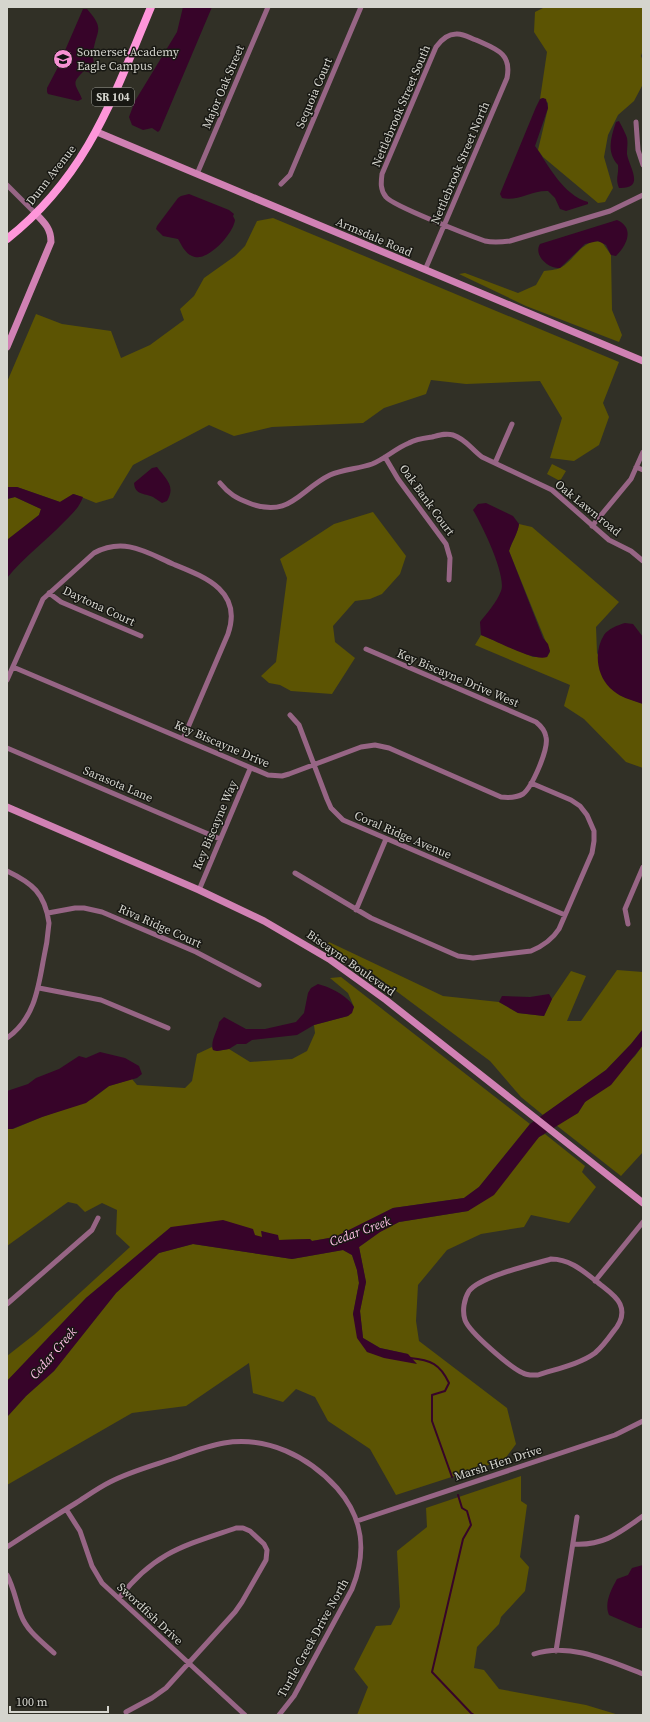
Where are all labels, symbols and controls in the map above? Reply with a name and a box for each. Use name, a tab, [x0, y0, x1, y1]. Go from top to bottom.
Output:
street label: Major Oak Street	[198, 43, 248, 131]
street label: Nettlebrook Street South	[368, 43, 434, 169]
place label: Somerset Academy Eagle Campus	[77, 44, 180, 74]
school or university icon: Somerset Academy Eagle Campus	[52, 48, 74, 70]
street label: Sequoia Court	[292, 55, 336, 131]
road number: SR 104	[92, 88, 134, 106]
street label: Nettlebrook Street North	[427, 99, 493, 227]
street label: Dunn Avenue	[22, 142, 80, 208]
street label: Armsdale Road	[333, 214, 415, 260]
street label: Oak Bank Court	[396, 461, 458, 539]
street label: Oak Lawn road	[552, 476, 625, 540]
street label: Daytona Court	[60, 582, 138, 630]
street label: Key Biscayne Drive West	[395, 645, 521, 711]
street label: Key Biscayne Drive	[172, 717, 272, 771]
street label: Sarasota Lane	[81, 762, 155, 806]
street label: Key Biscayne Way	[189, 777, 241, 872]
street label: Coral Ridge Avenue	[352, 807, 454, 863]
street label: Riva Ridge Court	[116, 901, 204, 952]
street label: Biscayne Boulevard	[303, 926, 399, 1000]
water label: Cedar Creek	[327, 1212, 394, 1250]
water label: Cedar Creek	[26, 1323, 81, 1383]
street label: Marsh Hen Drive	[452, 1441, 544, 1485]
street label: Turtle Creek Drive North	[274, 1576, 352, 1700]
street label: Swordfish Drive	[114, 1579, 186, 1649]
scale bar	[10, 1688, 108, 1714]
text: 100 m	[16, 1694, 48, 1710]

